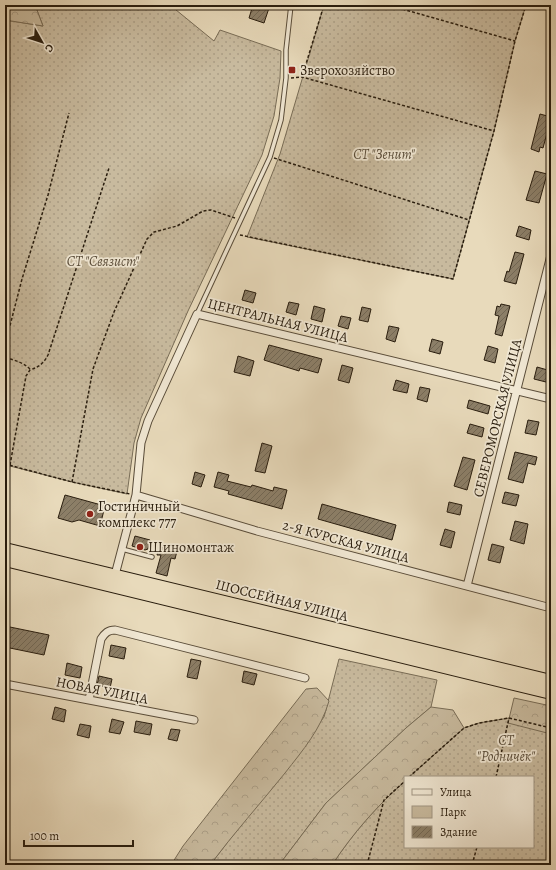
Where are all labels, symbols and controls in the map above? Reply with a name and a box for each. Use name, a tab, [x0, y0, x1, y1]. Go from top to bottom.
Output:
north arrow	[22, 22, 62, 62]
text: С	[41, 41, 57, 56]
place label: Зверохозяйство	[300, 61, 395, 80]
marker: Зверохозяйство	[287, 65, 297, 75]
park label: СТ "Зенит"	[353, 145, 416, 164]
park label: СТ "Связист"	[67, 252, 140, 271]
street label: ЦЕНТРАЛЬНАЯ УЛИЦА	[206, 294, 351, 347]
street label: СЕВЕРОМОРСКАЯ УЛИЦА	[469, 336, 527, 499]
place label: Гостиничный комплекс 777	[98, 497, 180, 532]
marker: Гостиничный комплекс 777	[85, 509, 95, 519]
street label: 2-Я КУРСКАЯ УЛИЦА	[280, 515, 412, 568]
place label: Шиномонтаж	[148, 538, 234, 557]
marker: Шиномонтаж	[135, 542, 145, 552]
street label: ШОССЕЙНАЯ УЛИЦА	[214, 575, 351, 626]
street label: НОВАЯ УЛИЦА	[54, 672, 150, 709]
park label: СТ "Родничёк"	[477, 731, 536, 766]
legend	[404, 776, 534, 848]
text: Улица	[440, 784, 472, 800]
text: Парк	[440, 804, 466, 820]
scale bar	[24, 822, 133, 848]
text: Здание	[440, 824, 477, 840]
text: 100 m	[30, 828, 59, 844]

